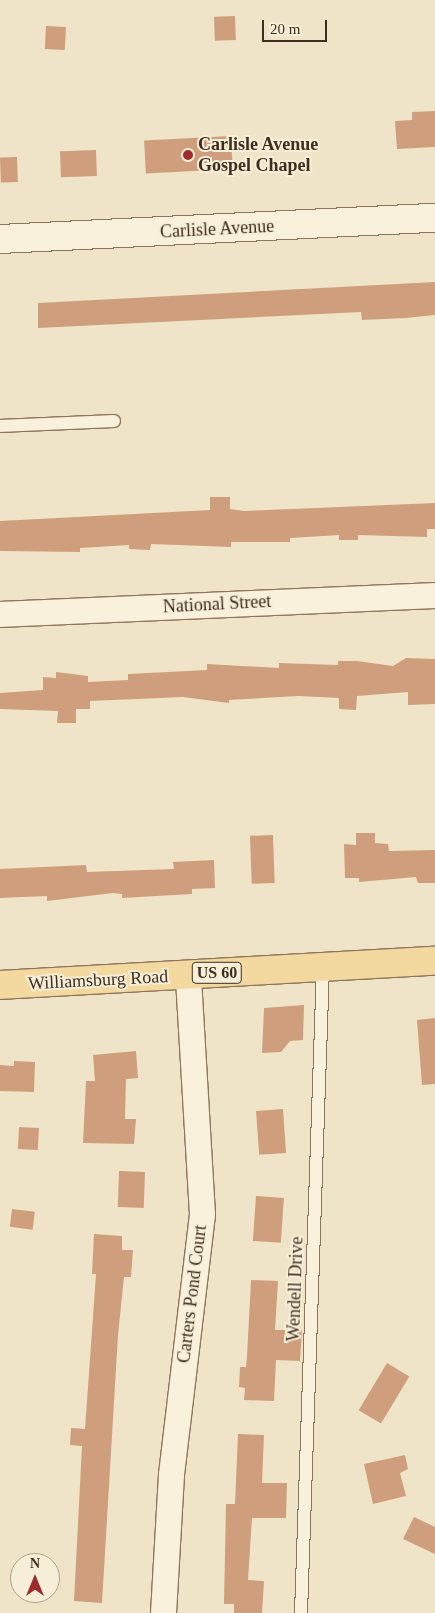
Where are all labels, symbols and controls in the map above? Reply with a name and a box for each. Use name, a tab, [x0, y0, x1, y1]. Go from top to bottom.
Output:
scale bar	[265, 10, 330, 42]
text: 20 m	[270, 21, 300, 37]
place label: Carlisle Avenue Gospel Chapel	[198, 134, 319, 176]
marker: Carlisle Avenue Gospel Chapel	[182, 149, 194, 161]
street label: Carlisle Avenue	[159, 215, 275, 243]
street label: National Street	[162, 590, 272, 618]
road number: US 60	[191, 960, 243, 986]
street label: Williamsburg Road	[27, 966, 169, 994]
street label: Carters Pond Court	[173, 1224, 211, 1364]
street label: Wendell Drive	[282, 1236, 308, 1342]
north arrow	[10, 1553, 60, 1603]
text: N	[30, 1556, 40, 1571]

